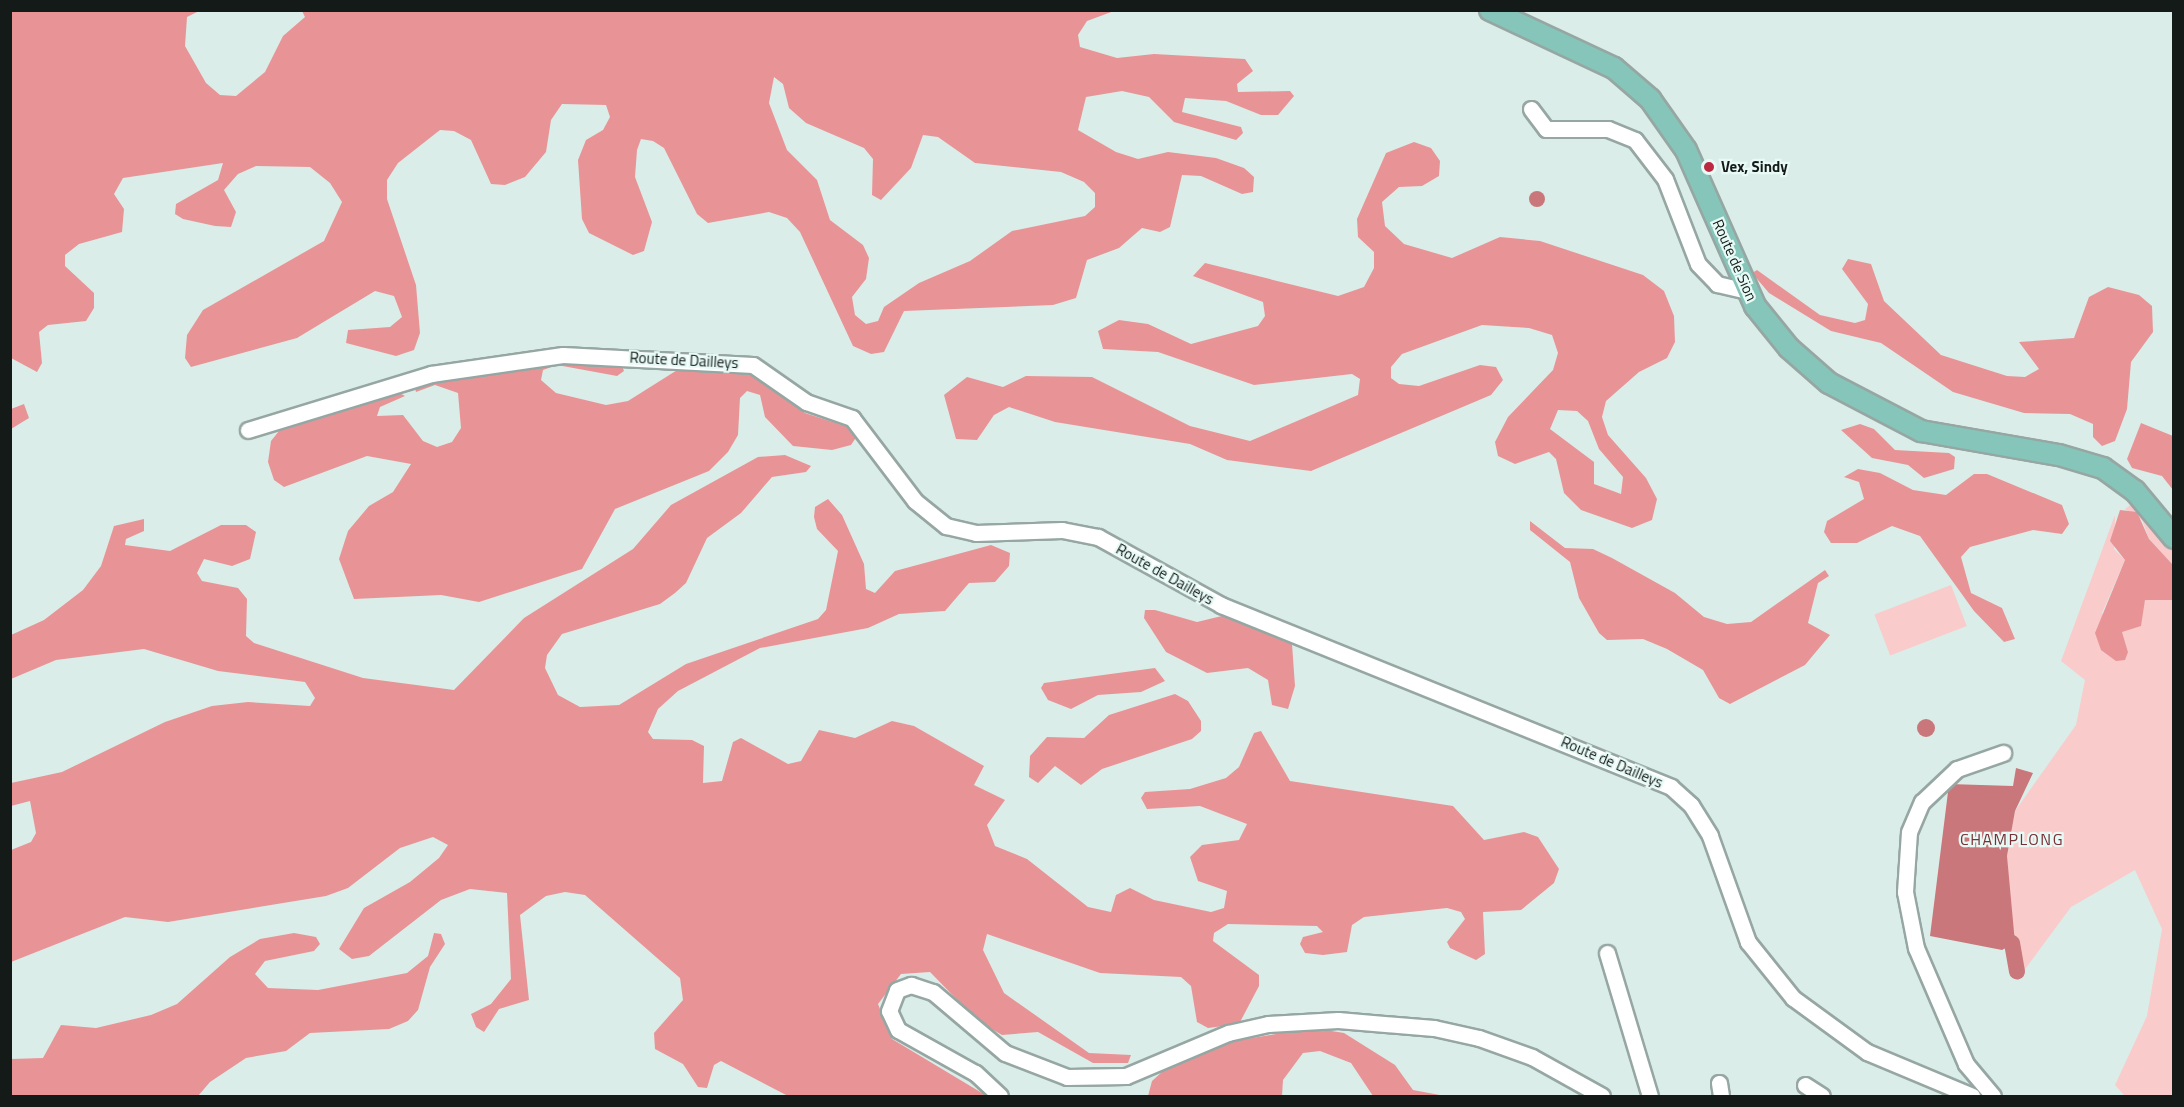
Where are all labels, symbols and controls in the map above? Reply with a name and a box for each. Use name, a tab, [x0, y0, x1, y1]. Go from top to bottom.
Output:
place label: Vex, Sindy	[1721, 158, 1788, 176]
marker: Vex, Sindy	[1702, 160, 1716, 174]
street label: Route de Sion	[1709, 216, 1761, 304]
street label: Route de Dailleys	[629, 348, 739, 372]
street label: Route de Dailleys	[1113, 540, 1217, 608]
street label: Route de Dailleys	[1558, 732, 1666, 792]
district label: CHAMPLONG	[1960, 829, 2064, 849]

